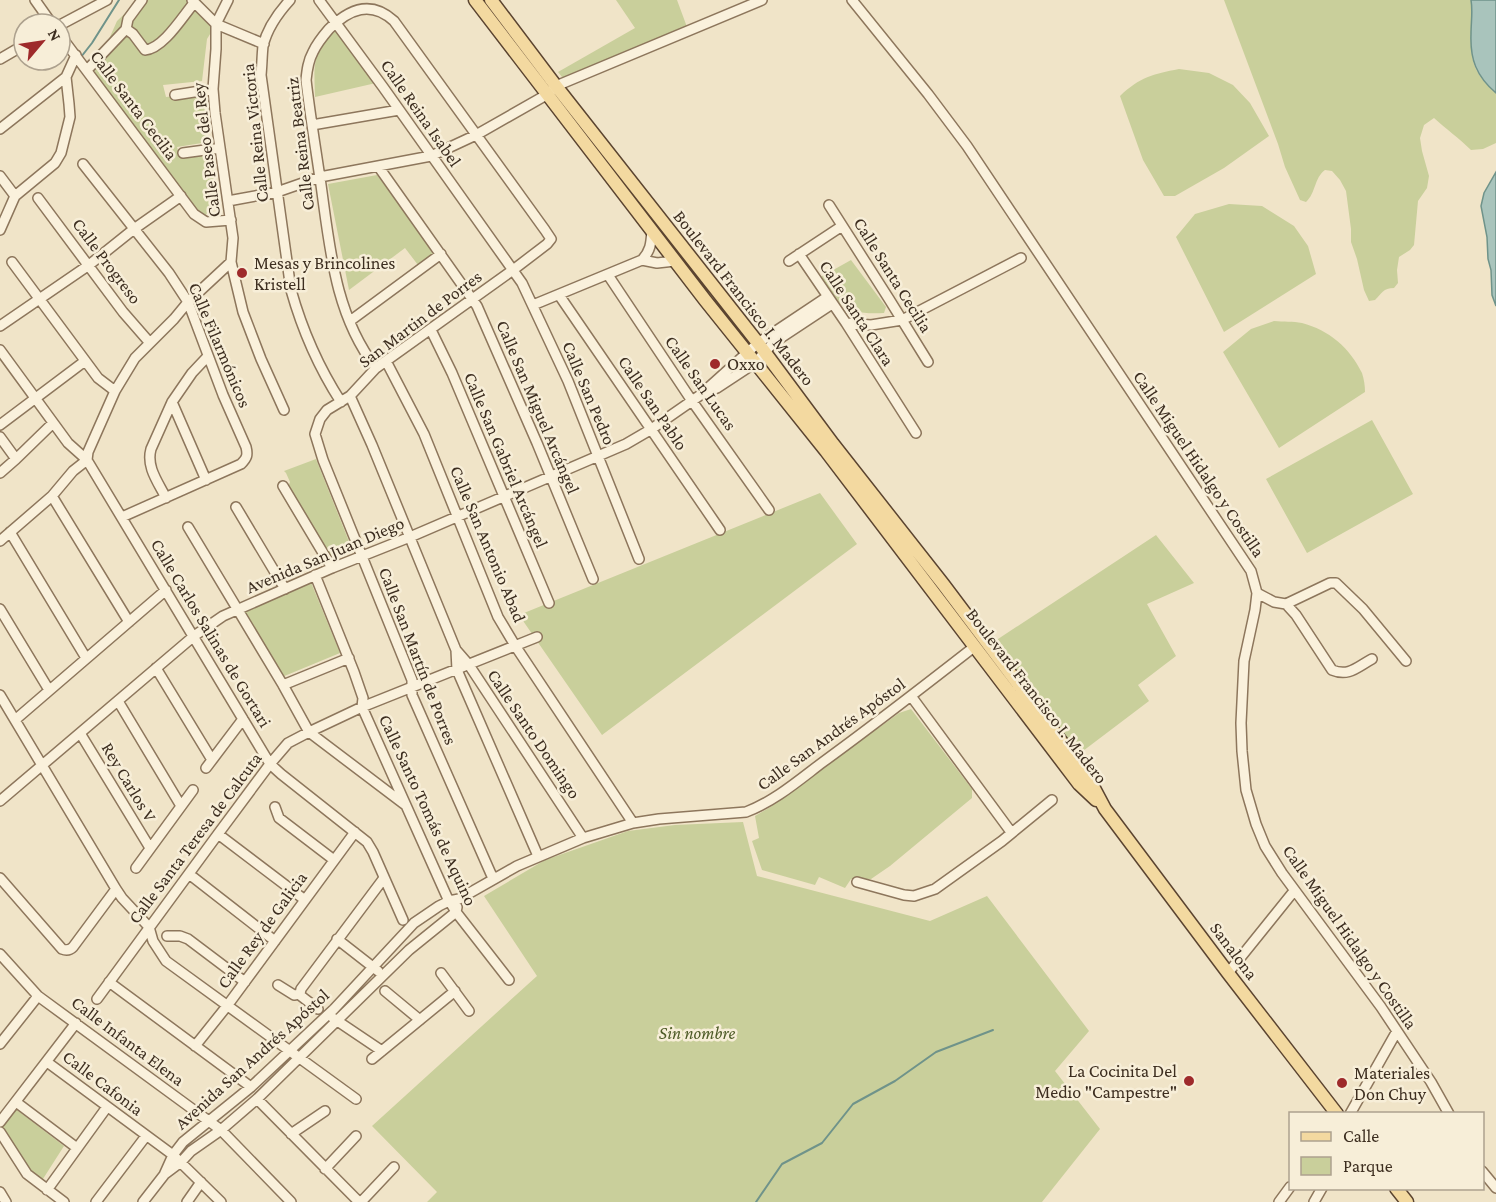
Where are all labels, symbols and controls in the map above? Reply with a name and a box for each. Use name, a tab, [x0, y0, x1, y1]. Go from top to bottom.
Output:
north arrow	[12, 12, 72, 72]
text: N	[45, 26, 65, 44]
street label: Calle Santa Cecilia	[86, 46, 182, 164]
street label: Calle Reina Isabel	[377, 56, 466, 171]
street label: Calle Reina Victoria	[238, 62, 272, 204]
street label: Calle Reina Beatriz	[282, 76, 318, 212]
street label: Calle Paseo del Rey	[188, 81, 224, 218]
street label: Boulevard Francisco I. Madero	[669, 207, 819, 390]
street label: Calle Progreso	[68, 214, 146, 308]
street label: Calle Santa Cecilia	[850, 214, 936, 336]
place label: Mesas y Brincolines Kristell	[254, 253, 395, 294]
street label: Calle Santa Clara	[815, 257, 899, 369]
marker: Mesas y Brincolines Kristell	[235, 266, 249, 280]
street label: San Martin de Porres	[355, 266, 485, 372]
street label: Calle Filarmónicos	[185, 280, 255, 410]
street label: Calle San Miguel Arcángel	[492, 317, 584, 497]
street label: Calle San Lucas	[661, 332, 741, 434]
street label: Calle San Pedro	[558, 338, 620, 448]
street label: Calle San Pablo	[614, 352, 692, 454]
place label: Oxxo	[727, 354, 765, 374]
marker: Oxxo	[708, 357, 722, 371]
street label: Calle Miguel Hidalgo y Costilla	[1129, 367, 1269, 561]
street label: Calle San Gabriel Arcángel	[460, 369, 552, 551]
street label: Calle San Antonio Abad	[446, 463, 530, 626]
street label: Avenida San Juan Diego	[243, 513, 407, 597]
street label: Calle Carlos Salinas de Gortari	[147, 535, 275, 731]
street label: Calle San Martín de Porres	[375, 564, 461, 748]
street label: Boulevard Francisco I. Madero	[962, 605, 1112, 788]
street label: Calle Santo Domingo	[483, 666, 585, 802]
street label: Calle San Andrés Apóstol	[753, 673, 909, 794]
street label: Calle Santo Tomás de Aquino	[375, 711, 481, 909]
street label: Rey Carlos V	[98, 739, 161, 826]
street label: Calle Santa Teresa de Calcuta	[124, 749, 266, 927]
street label: Calle Miguel Hidalgo y Costilla	[1279, 841, 1421, 1033]
street label: Calle Rey de Galicia	[213, 868, 311, 992]
street label: Sanalona	[1206, 918, 1262, 984]
street label: Avenida San Andrés Apóstol	[171, 984, 333, 1133]
street label: Calle Infanta Elena	[68, 992, 188, 1090]
park label: Sin nombre	[659, 1023, 735, 1043]
street label: Calle Cafonia	[59, 1046, 147, 1120]
place label: La Cocinita Del Medio "Campestre"	[1035, 1061, 1177, 1102]
place label: Materiales Don Chuy	[1354, 1063, 1430, 1104]
marker: La Cocinita Del Medio "Campestre"	[1182, 1074, 1196, 1088]
marker: Materiales Don Chuy	[1335, 1076, 1349, 1090]
legend	[1289, 1112, 1484, 1190]
text: Calle	[1343, 1126, 1379, 1146]
text: Parque	[1343, 1156, 1393, 1176]

